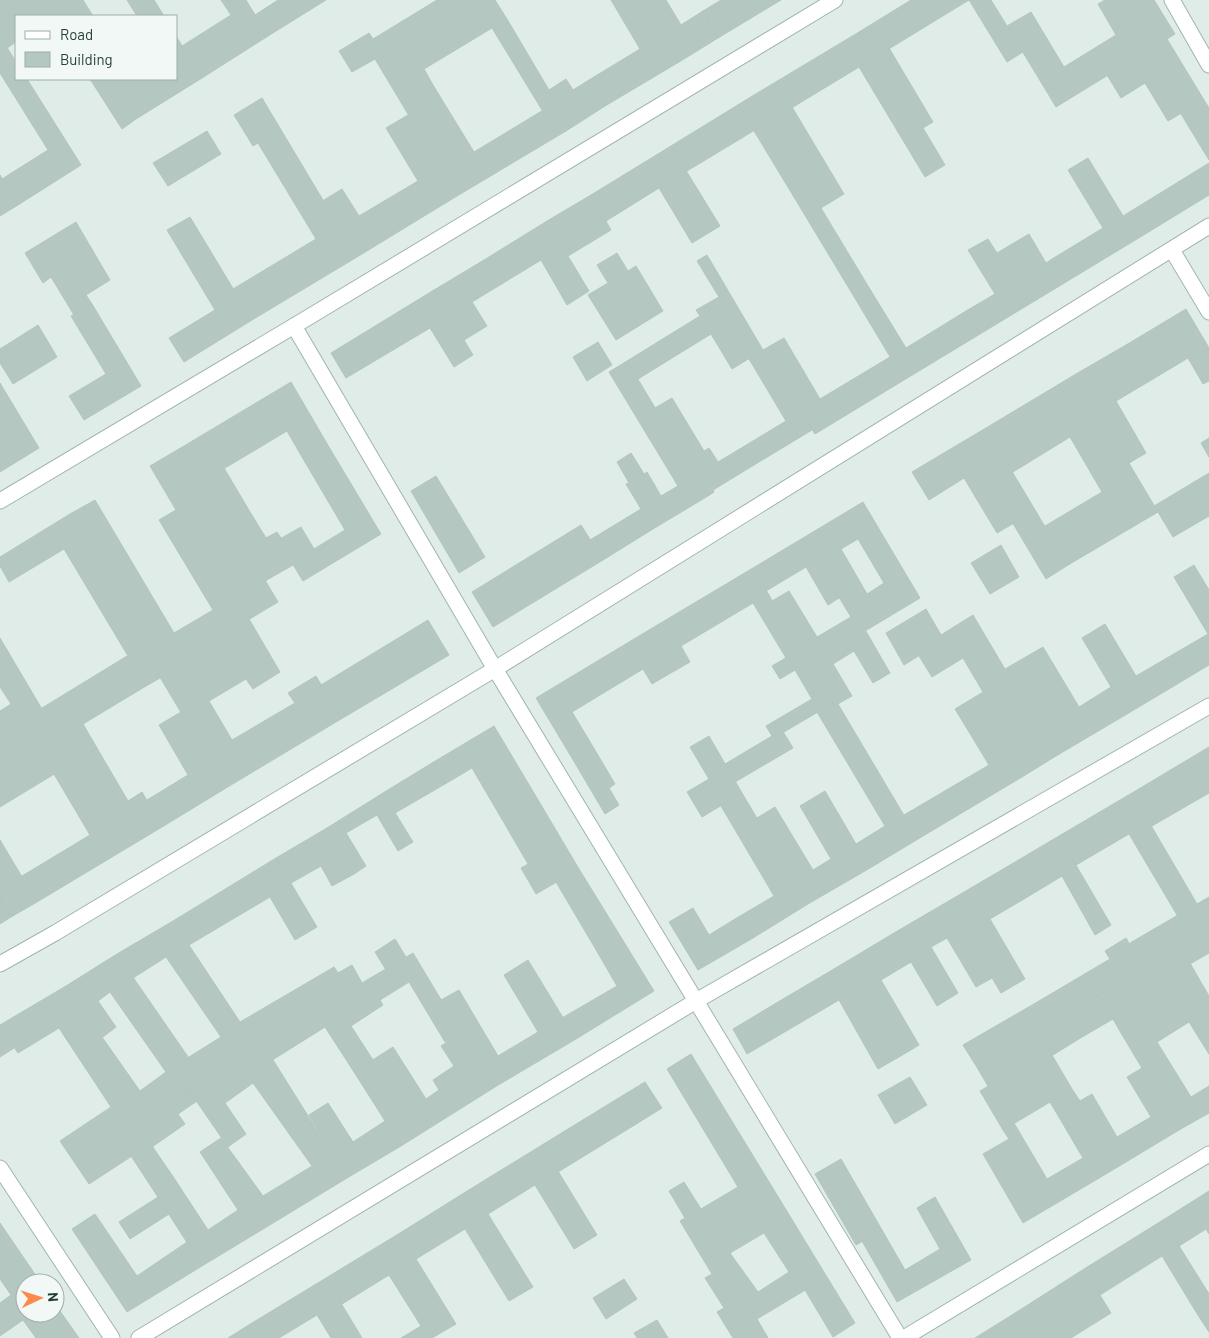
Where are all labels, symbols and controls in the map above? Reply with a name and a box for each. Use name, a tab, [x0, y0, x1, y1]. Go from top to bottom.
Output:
legend	[15, 15, 178, 80]
text: Road	[60, 25, 93, 43]
text: Building	[60, 50, 113, 68]
north arrow	[15, 1273, 65, 1323]
text: N	[45, 1292, 62, 1302]

